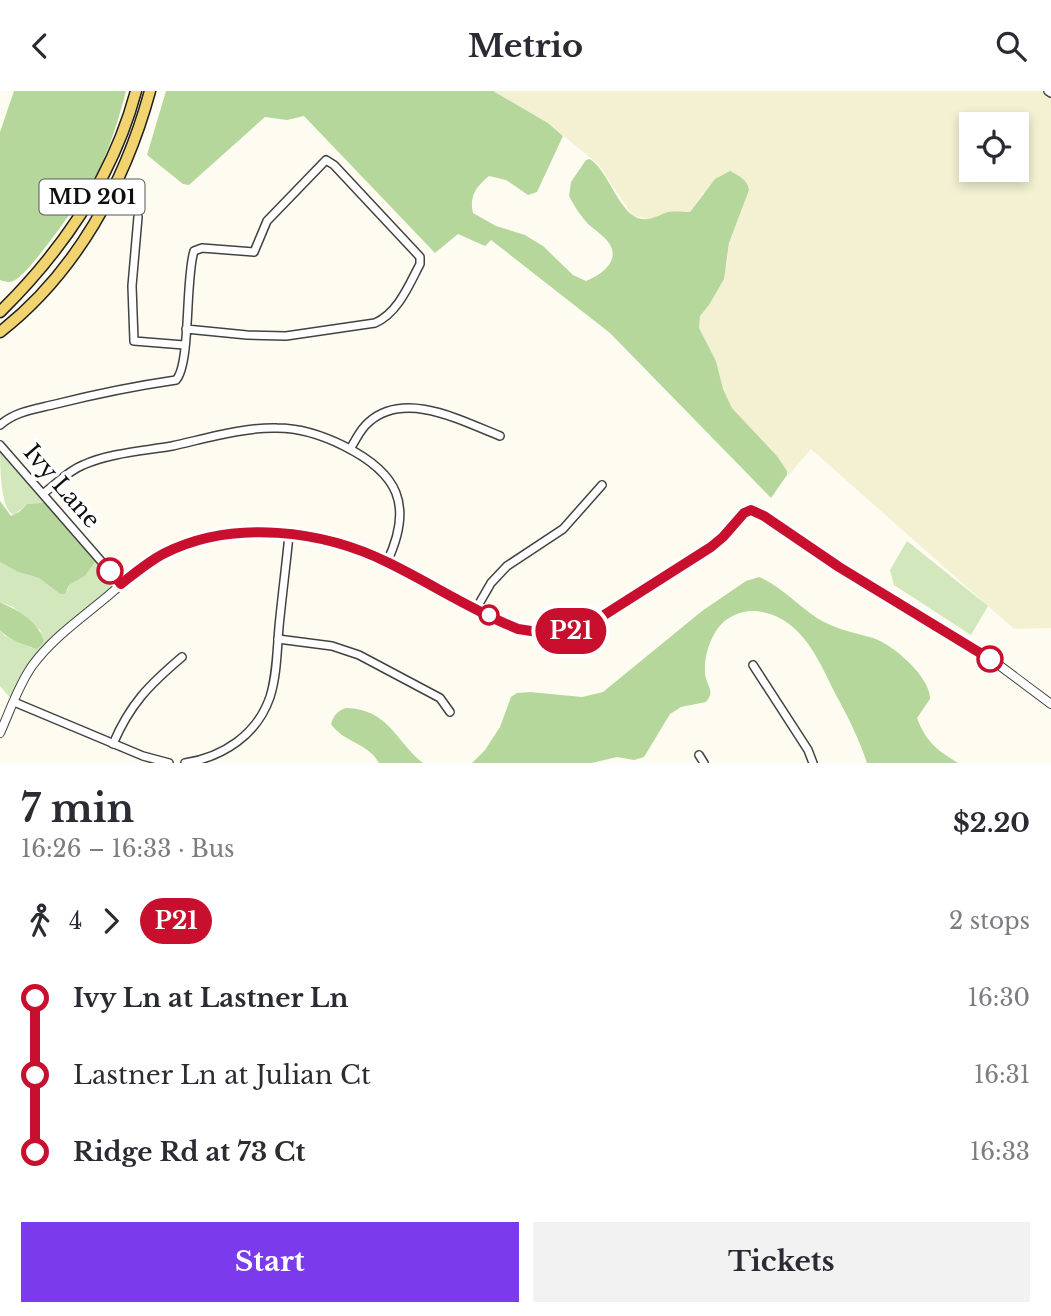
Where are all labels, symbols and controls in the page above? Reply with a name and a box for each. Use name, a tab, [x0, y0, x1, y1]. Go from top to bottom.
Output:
text: Metrio	[468, 26, 583, 66]
icon: back	[21, 27, 59, 65]
icon: search	[992, 27, 1030, 65]
map controls	[959, 112, 1029, 182]
button: locate	[959, 112, 1029, 182]
road number: MD 201	[40, 179, 144, 215]
street label: Ivy Lane	[18, 438, 106, 534]
unlabelled marker	[97, 558, 123, 584]
unlabelled marker	[479, 605, 499, 625]
line badge: P21	[531, 608, 611, 654]
text: P21	[549, 616, 593, 645]
unlabelled marker	[977, 646, 1003, 672]
text: 7 min	[21, 785, 134, 832]
text: $2.20	[953, 807, 1030, 839]
text: 16:26 – 16:33 · Bus	[21, 835, 235, 863]
icon: walk	[21, 902, 59, 940]
icon: forward	[92, 902, 130, 940]
text: P21	[154, 906, 198, 935]
text: 4	[69, 907, 82, 935]
text: 2 stops	[949, 907, 1030, 935]
text: Ivy Ln at Lastner Ln	[73, 982, 348, 1014]
text: 16:30	[968, 984, 1030, 1012]
text: Lastner Ln at Julian Ct	[73, 1059, 371, 1091]
text: 16:31	[974, 1061, 1030, 1089]
text: Ridge Rd at 73 Ct	[73, 1136, 305, 1168]
text: 16:33	[970, 1138, 1030, 1166]
button: Start	[21, 1222, 519, 1302]
button: Tickets	[533, 1222, 1030, 1302]

